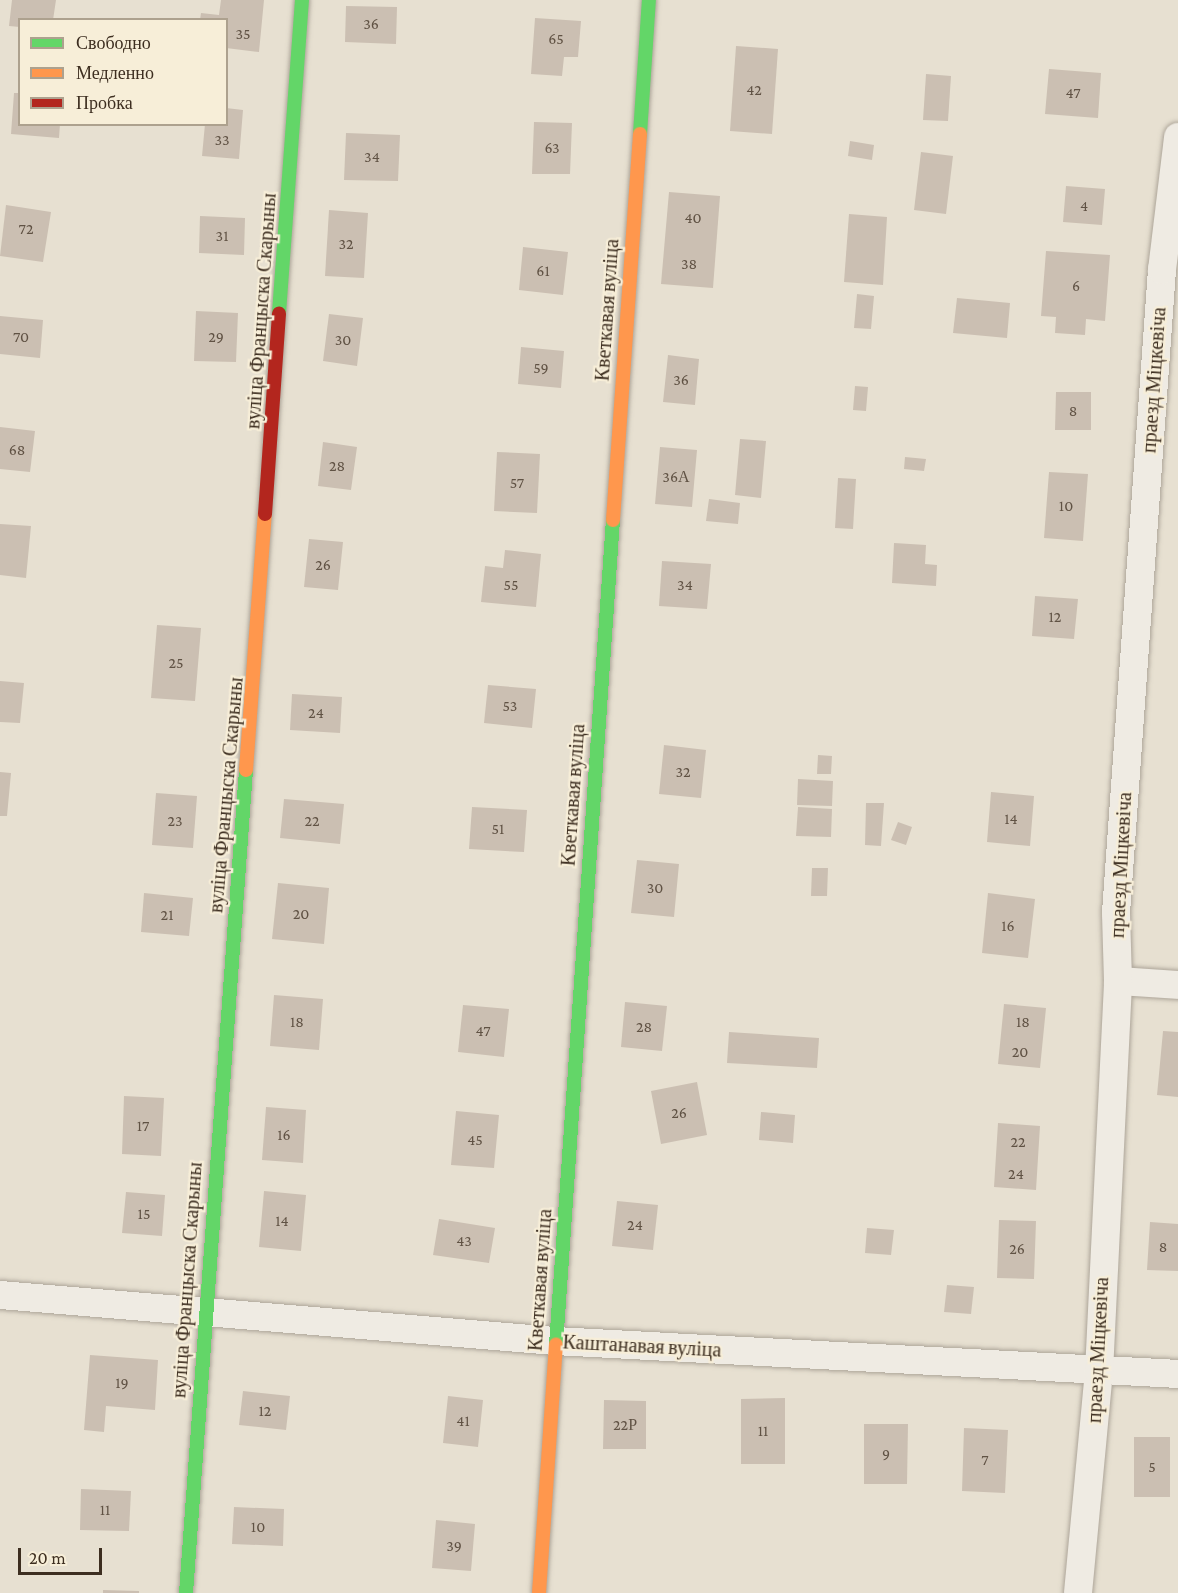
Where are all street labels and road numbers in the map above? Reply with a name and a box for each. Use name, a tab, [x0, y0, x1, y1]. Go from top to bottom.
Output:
street label: вуліца Францыска Скарыны	[241, 192, 281, 430]
street label: Кветкавая вуліца	[590, 238, 624, 382]
street label: праезд Міцкевіча	[1137, 306, 1171, 454]
street label: вуліца Францыска Скарыны	[204, 676, 248, 914]
street label: Кветкавая вуліца	[556, 723, 590, 867]
street label: праезд Міцкевіча	[1105, 791, 1137, 939]
street label: вуліца Францыска Скарыны	[167, 1161, 207, 1399]
street label: Кветкавая вуліца	[523, 1208, 557, 1352]
street label: праезд Міцкевіча	[1082, 1276, 1114, 1424]
street label: Каштанавая вуліца	[562, 1330, 722, 1362]

